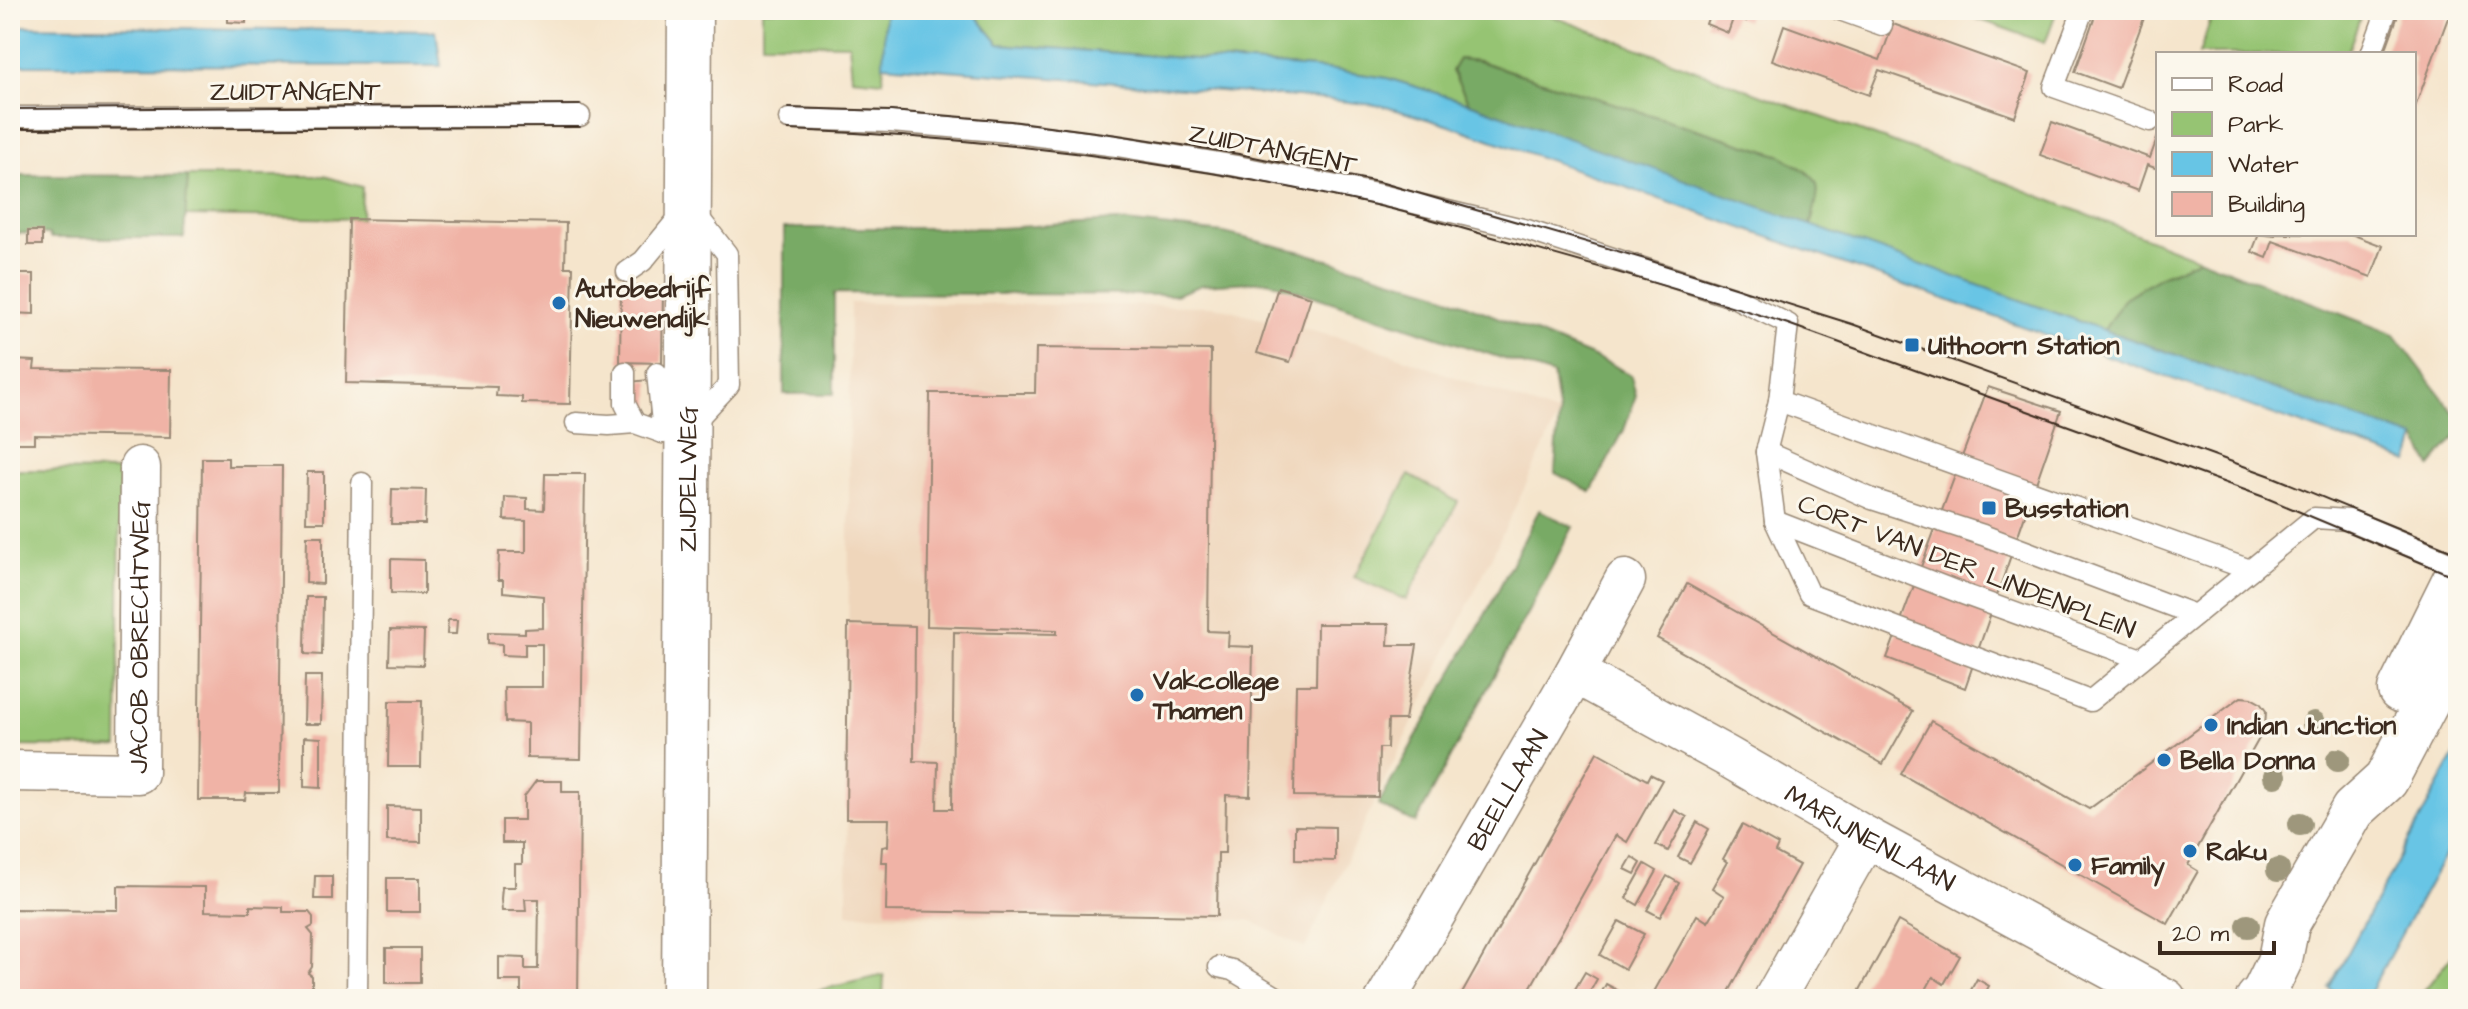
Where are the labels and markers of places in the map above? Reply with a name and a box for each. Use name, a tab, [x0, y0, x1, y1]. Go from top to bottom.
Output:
place label: Autobedrijf Nieuwendijk	[575, 271, 711, 337]
marker: Autobedrijf Nieuwendijk	[550, 294, 568, 312]
place label: Uithoorn Station	[1928, 328, 2119, 364]
marker: Uithoorn Station	[1903, 336, 1921, 354]
place label: Busstation	[2005, 491, 2129, 527]
marker: Busstation	[1980, 499, 1998, 517]
place label: Vakcollege Thamen	[1152, 663, 1279, 729]
marker: Vakcollege Thamen	[1128, 686, 1146, 704]
place label: Indian Junction	[2227, 708, 2396, 744]
marker: Indian Junction	[2202, 716, 2220, 734]
place label: Bella Donna	[2180, 743, 2316, 779]
marker: Bella Donna	[2155, 751, 2173, 769]
place label: Raku	[2206, 834, 2267, 870]
marker: Raku	[2181, 842, 2199, 860]
place label: Family	[2091, 848, 2165, 887]
marker: Family	[2066, 856, 2084, 874]

